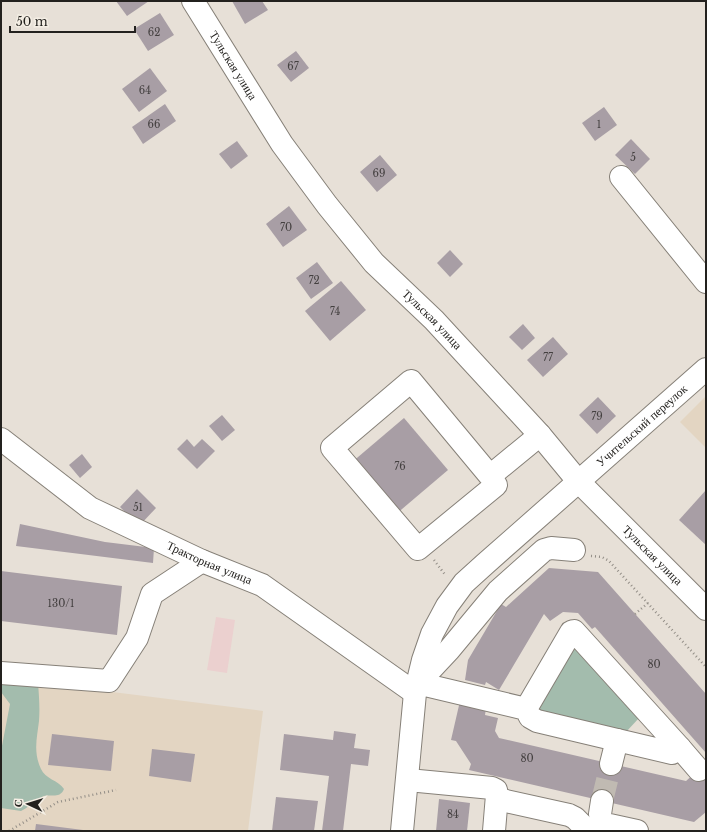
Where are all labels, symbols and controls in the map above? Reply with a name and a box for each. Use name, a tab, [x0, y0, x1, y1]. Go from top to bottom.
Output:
scale bar	[10, 8, 135, 34]
text: 50 m	[16, 14, 48, 29]
house number: 62	[148, 26, 160, 39]
street label: Тульская улица	[206, 28, 261, 103]
house number: 67	[287, 60, 300, 73]
house number: 64	[139, 84, 151, 97]
house number: 66	[148, 118, 160, 131]
house number: 1	[597, 118, 601, 131]
house number: 5	[630, 151, 636, 164]
house number: 69	[373, 167, 385, 180]
house number: 70	[280, 221, 292, 234]
house number: 72	[308, 274, 320, 287]
street label: Тульская улица	[399, 286, 466, 353]
house number: 74	[330, 305, 340, 318]
house number: 77	[543, 351, 554, 364]
street label: Учительский переулок	[593, 381, 690, 469]
house number: 79	[591, 410, 603, 423]
house number: 76	[394, 460, 406, 473]
house number: 51	[133, 501, 143, 514]
street label: Тульская улица	[620, 522, 686, 589]
street label: Тракторная улица	[164, 537, 255, 587]
house number: 130/1	[48, 597, 74, 610]
house number: 80	[647, 658, 661, 671]
house number: 80	[520, 752, 534, 765]
north arrow	[8, 784, 48, 824]
text: С	[11, 799, 25, 808]
house number: 84	[447, 808, 459, 821]

